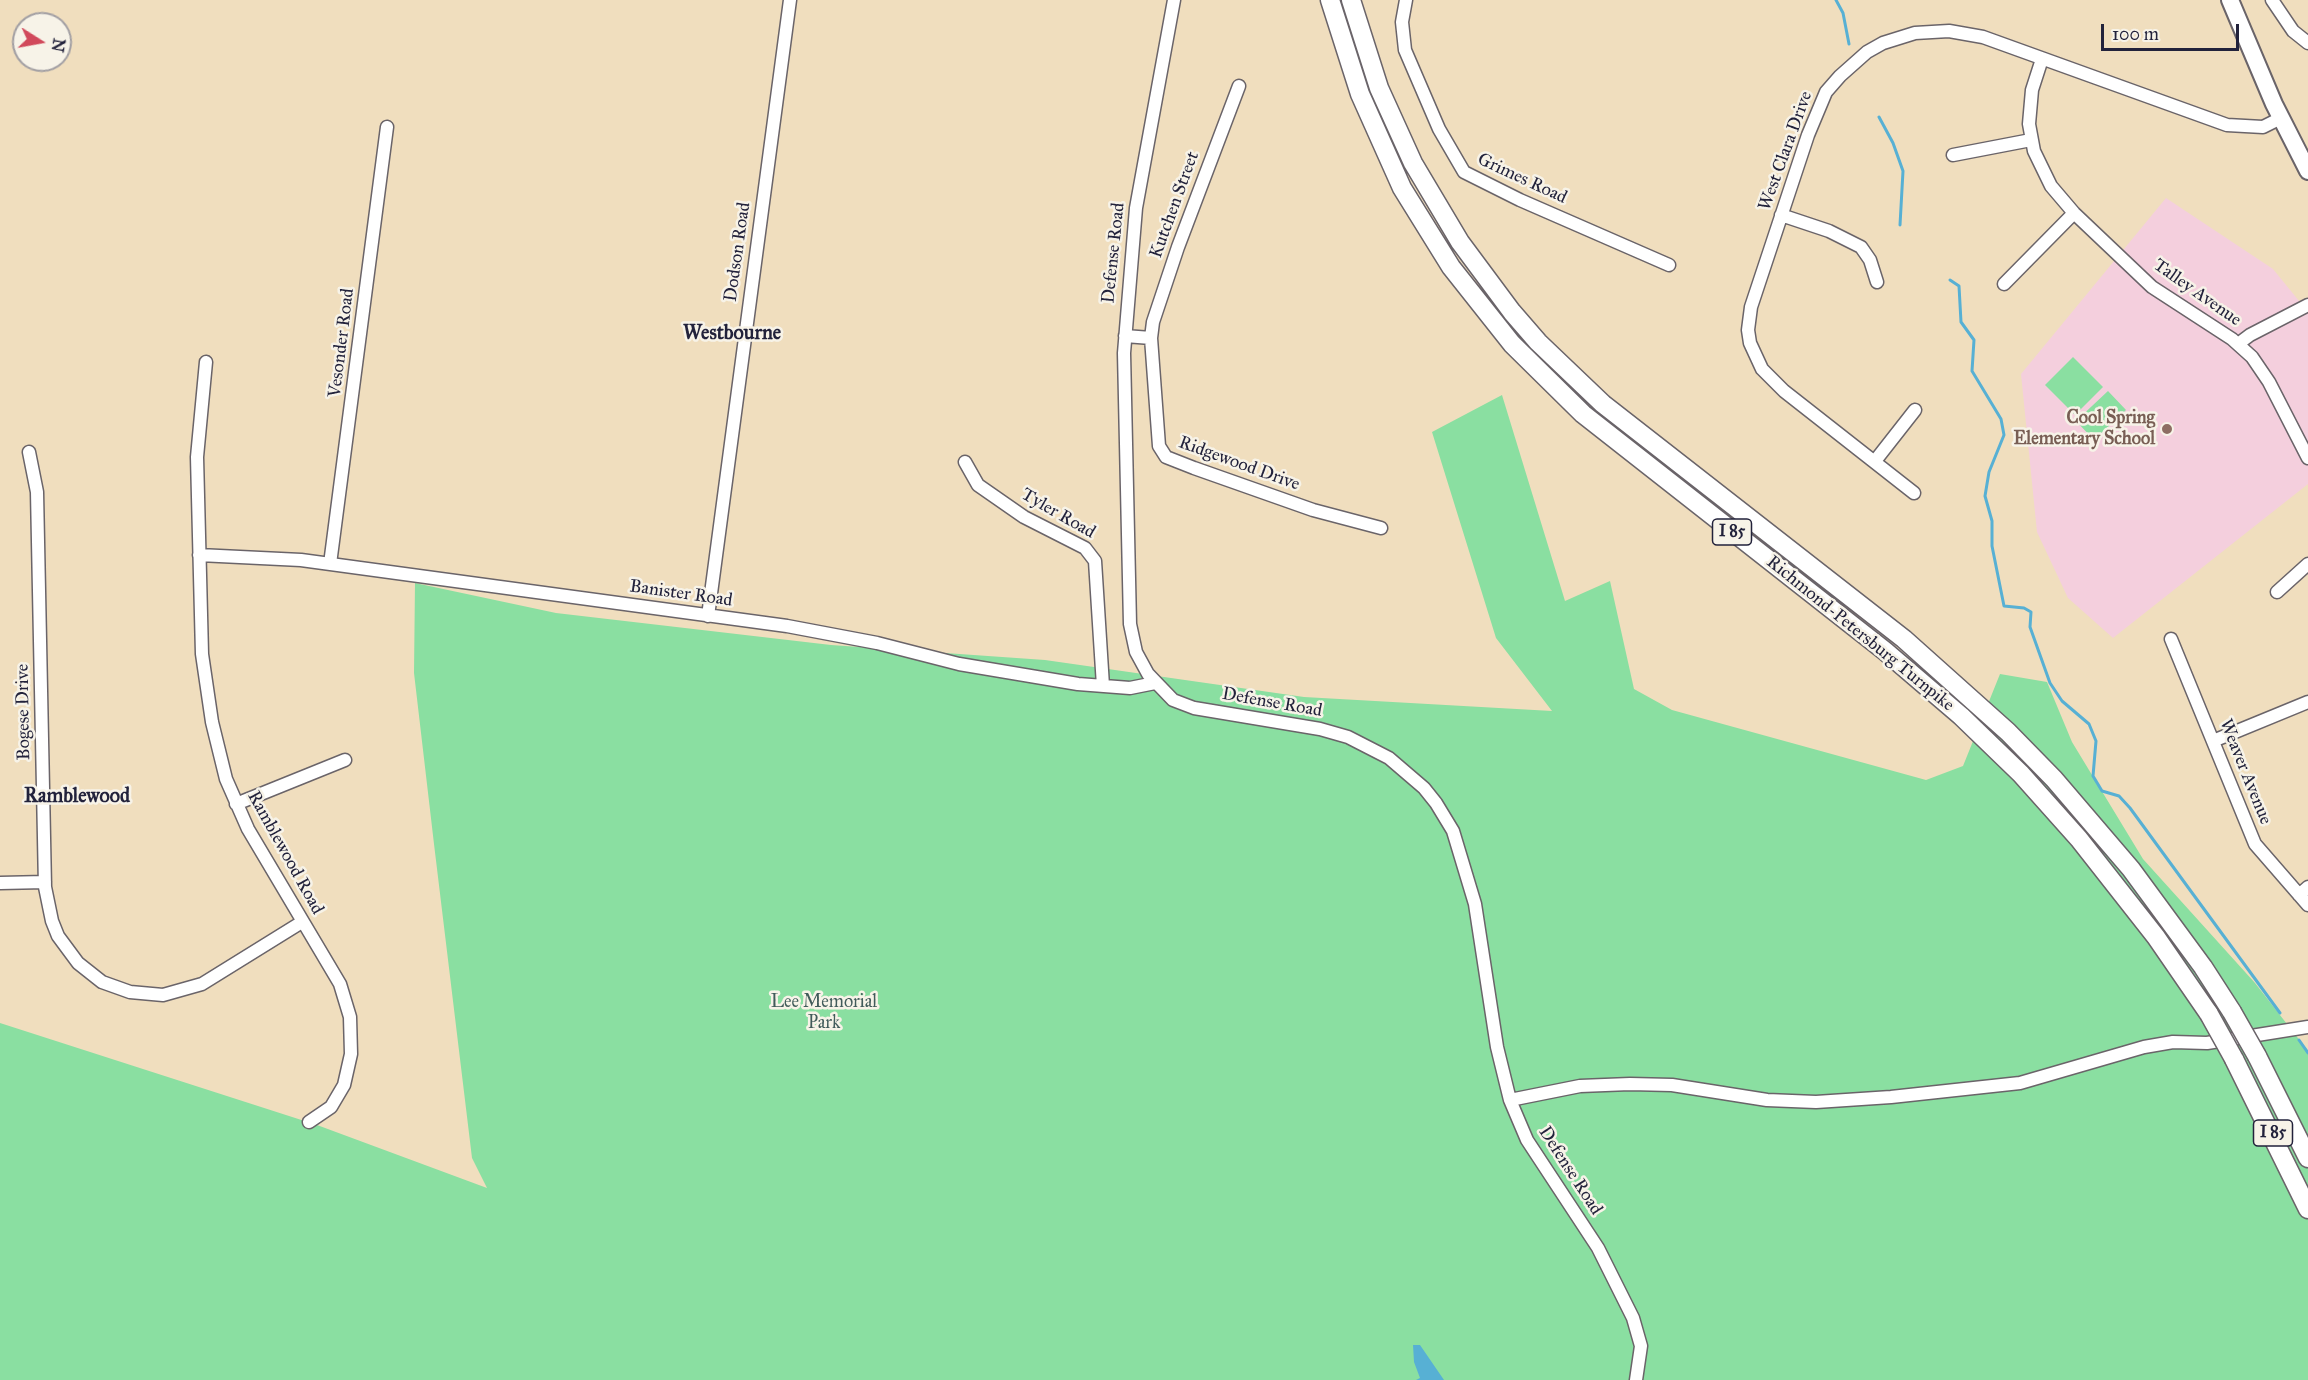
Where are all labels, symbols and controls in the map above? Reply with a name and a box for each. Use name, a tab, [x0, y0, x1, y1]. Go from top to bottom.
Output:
north arrow	[12, 12, 72, 72]
scale bar	[2104, 12, 2242, 50]
text: 100 m	[2112, 23, 2159, 45]
text: N	[48, 37, 69, 54]
street label: West Clara Drive	[1754, 88, 1818, 214]
street label: Kutchen Street	[1146, 149, 1204, 261]
street label: Grimes Road	[1474, 149, 1570, 209]
street label: Dodson Road	[720, 201, 756, 303]
street label: Defense Road	[1098, 202, 1130, 304]
street label: Talley Avenue	[2149, 255, 2245, 331]
street label: Vesonder Road	[325, 287, 359, 399]
district label: Westbourne	[683, 322, 781, 346]
place label: Cool Spring Elementary School	[2013, 408, 2155, 450]
marker: Cool Spring Elementary School	[2160, 422, 2174, 436]
street label: Ridgewood Drive	[1176, 432, 1302, 496]
street label: Tyler Road	[1017, 484, 1099, 544]
road number: I 85	[1712, 519, 1752, 545]
street label: Richmond-Petersburg Turnpike	[1762, 552, 1958, 716]
street label: Banister Road	[628, 576, 734, 612]
street label: Bogese Drive	[12, 664, 36, 760]
street label: Defense Road	[1220, 684, 1324, 722]
street label: Weaver Avenue	[2214, 716, 2276, 828]
district label: Ramblewood	[24, 785, 130, 809]
street label: Ramblewood Road	[242, 788, 328, 918]
park label: Lee Memorial Park	[771, 992, 877, 1034]
road number: I 85	[2254, 1120, 2292, 1146]
street label: Defense Road	[1533, 1123, 1607, 1219]

